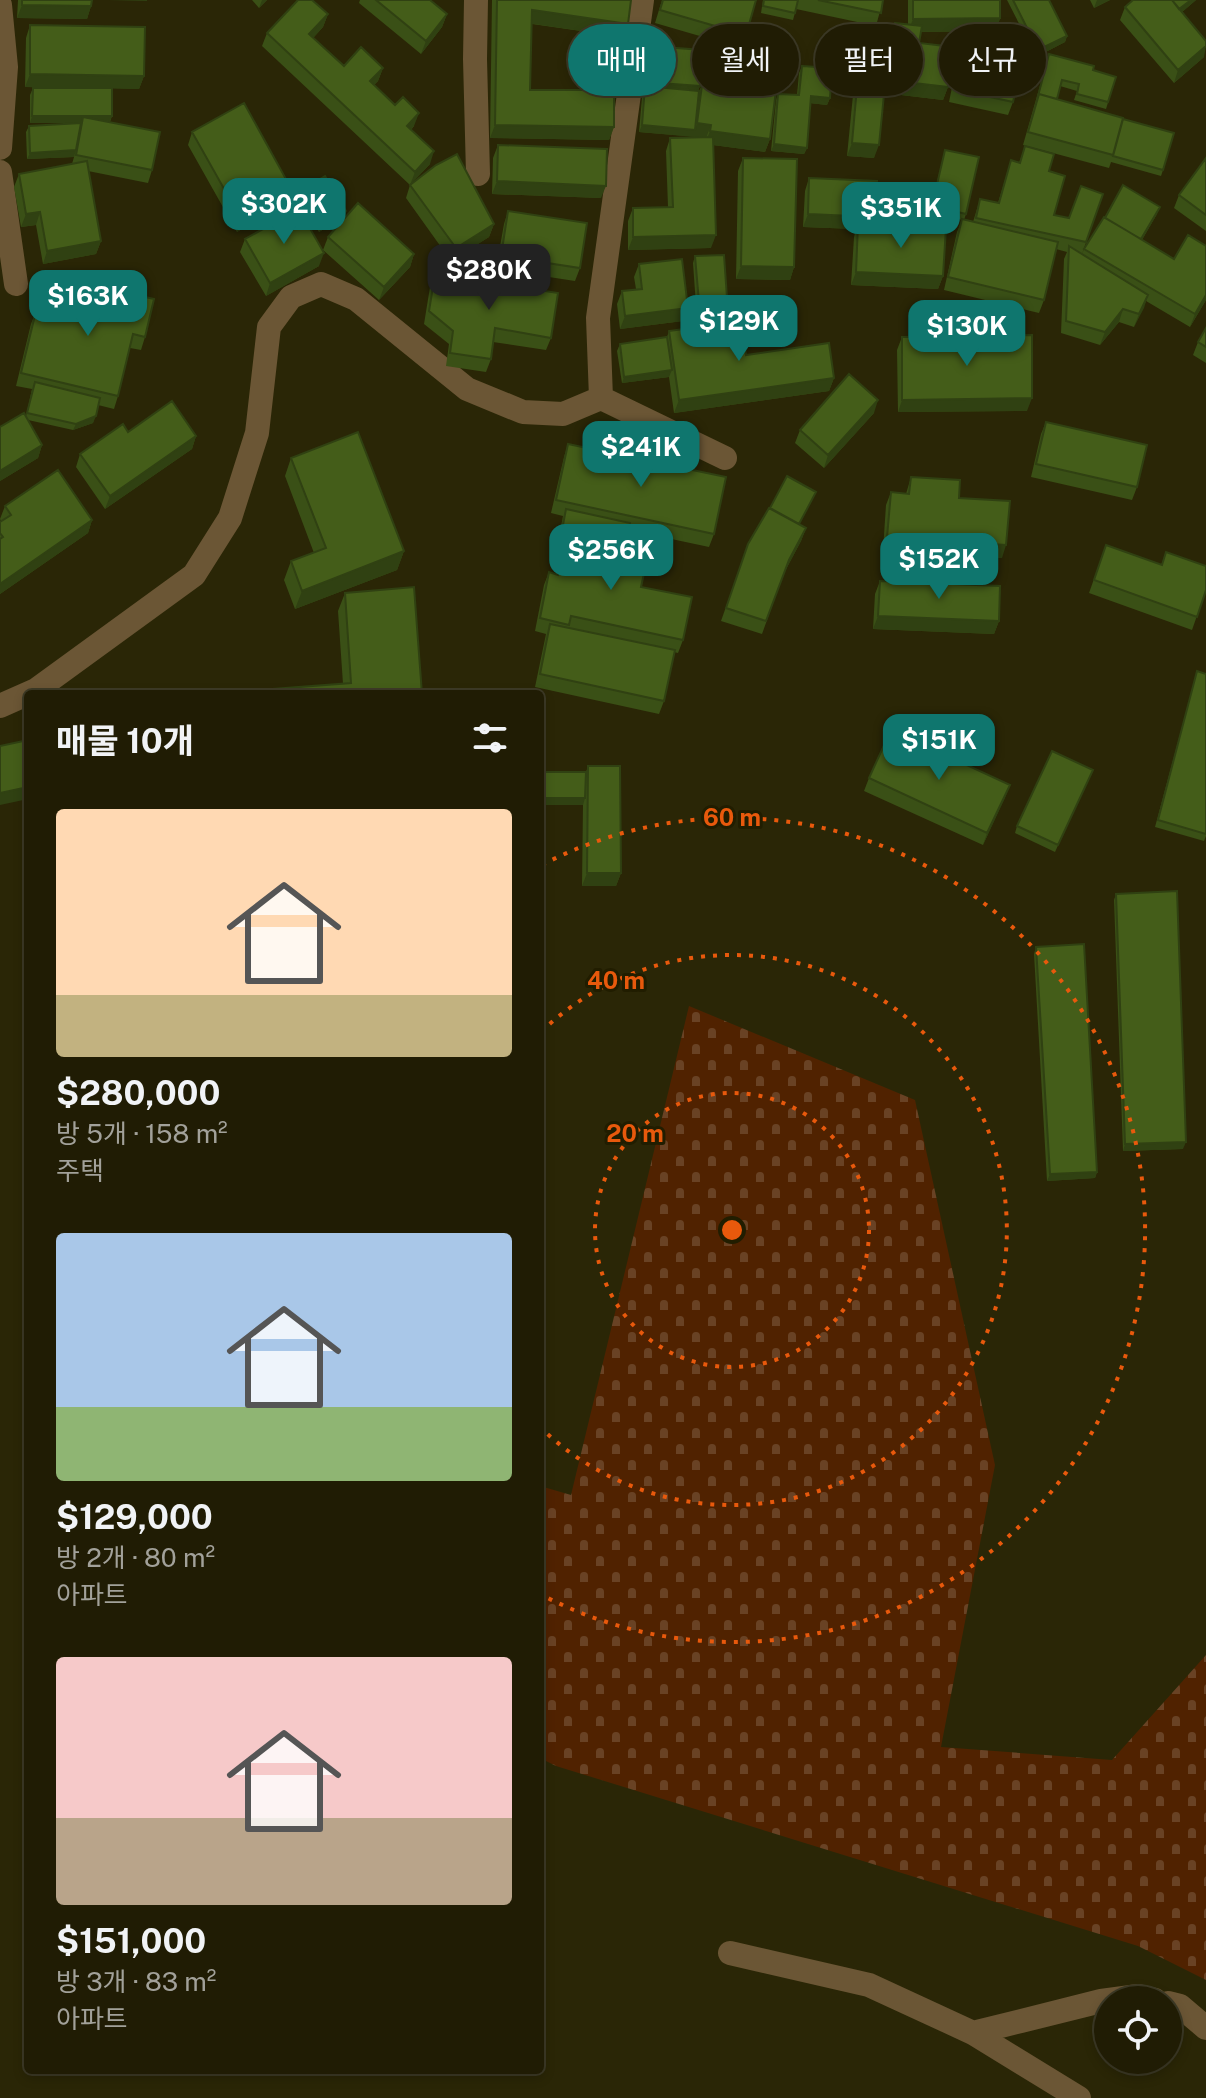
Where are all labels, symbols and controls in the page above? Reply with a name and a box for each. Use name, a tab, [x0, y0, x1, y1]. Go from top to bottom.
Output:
chip: 매매	[568, 24, 676, 96]
chip: 월세	[692, 24, 799, 96]
chip: 필터	[815, 24, 923, 96]
chip: 신규	[939, 24, 1046, 96]
pin: $302K	[228, 178, 340, 246]
pin: $351K	[845, 182, 957, 250]
text: $302K	[241, 188, 327, 219]
text: $351K	[860, 192, 942, 223]
pin: $280K	[433, 244, 545, 312]
text: $280K	[446, 254, 532, 285]
pin: $163K	[32, 270, 144, 338]
text: $163K	[47, 280, 129, 311]
pin: $129K	[683, 295, 795, 363]
pin: $130K	[911, 300, 1023, 368]
text: $129K	[698, 305, 780, 336]
text: $130K	[926, 310, 1008, 341]
pin: $241K	[585, 421, 697, 489]
text: $241K	[600, 431, 682, 462]
pin: $256K	[555, 524, 667, 592]
pin: $152K	[883, 533, 995, 601]
text: $256K	[567, 534, 655, 565]
text: $152K	[898, 543, 980, 574]
pin: $151K	[883, 714, 995, 782]
icon: filters	[468, 716, 512, 760]
text: 매물 10개	[56, 721, 194, 761]
text: $151K	[901, 724, 977, 755]
text: 60 m	[703, 803, 761, 831]
icon: home	[212, 861, 356, 1005]
text: 40 m	[587, 966, 645, 994]
text: $280,000	[56, 1073, 220, 1113]
text: 방 5개 · 158 m²	[56, 1118, 228, 1149]
text: 20 m	[606, 1119, 664, 1147]
text: 주택	[56, 1155, 104, 1186]
centre of rings	[718, 1216, 746, 1244]
icon: home	[212, 1285, 356, 1429]
text: $129,000	[56, 1497, 213, 1537]
text: 방 2개 · 80 m²	[56, 1542, 215, 1573]
text: 아파트	[56, 1579, 128, 1610]
icon: home	[212, 1709, 356, 1853]
text: $151,000	[56, 1921, 206, 1961]
text: 방 3개 · 83 m²	[56, 1966, 216, 1997]
map controls	[1094, 1986, 1182, 2074]
button: locate	[1094, 1986, 1182, 2074]
text: 아파트	[56, 2003, 128, 2034]

